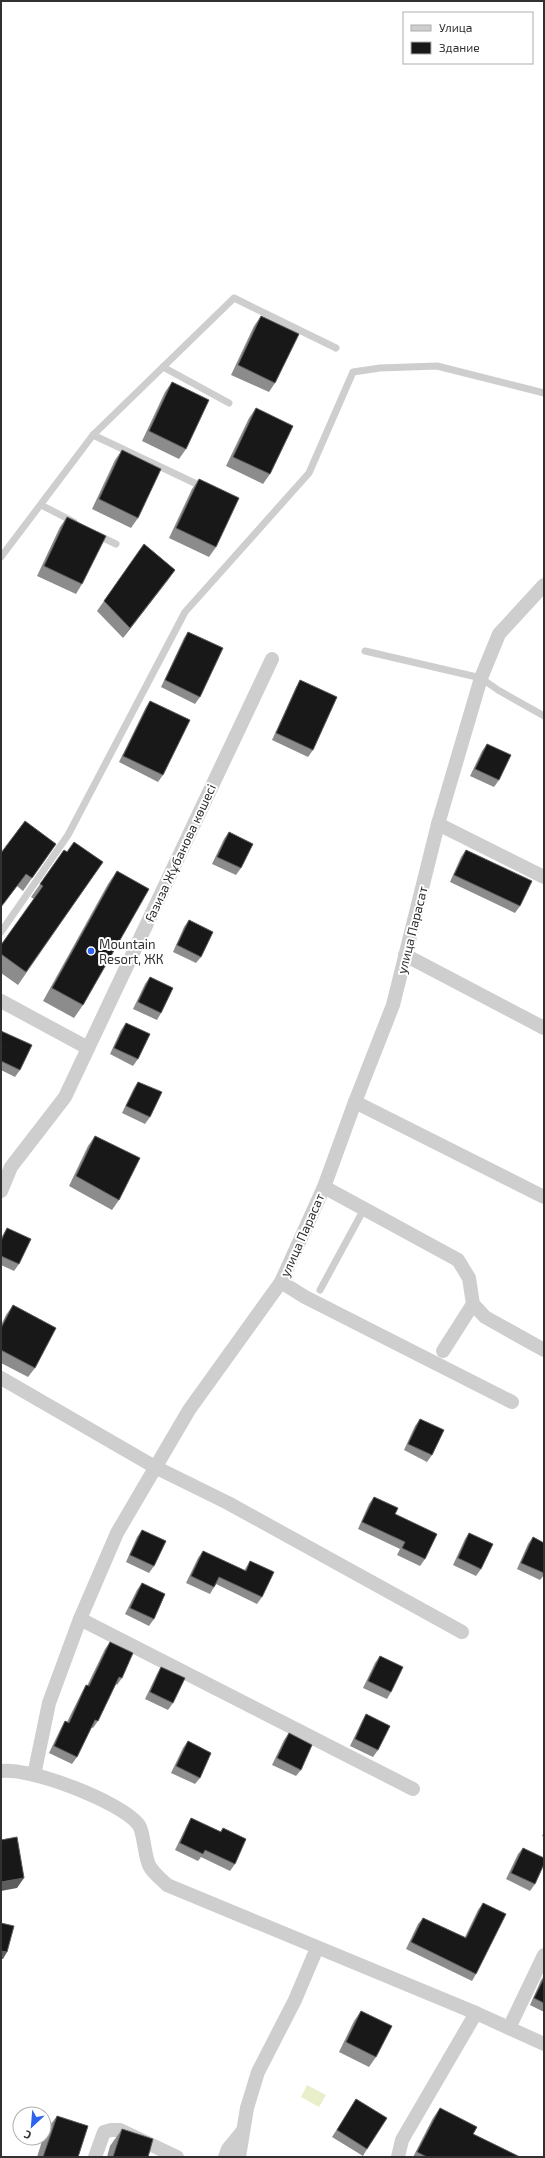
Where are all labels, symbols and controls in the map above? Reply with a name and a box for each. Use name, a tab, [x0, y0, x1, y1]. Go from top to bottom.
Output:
legend	[403, 12, 533, 64]
text: Улица	[439, 20, 472, 34]
text: Здание	[439, 40, 480, 54]
street label: Ғазиза Жұбанова көшесі	[141, 781, 219, 925]
street label: улица Парасат	[393, 884, 431, 975]
place label: Mountain Resort, ЖК	[99, 936, 164, 967]
marker: Mountain Resort, ЖК	[86, 946, 96, 956]
street label: улица Парасат	[276, 1190, 328, 1279]
north arrow	[12, 2106, 52, 2146]
text: С	[21, 2128, 33, 2143]

